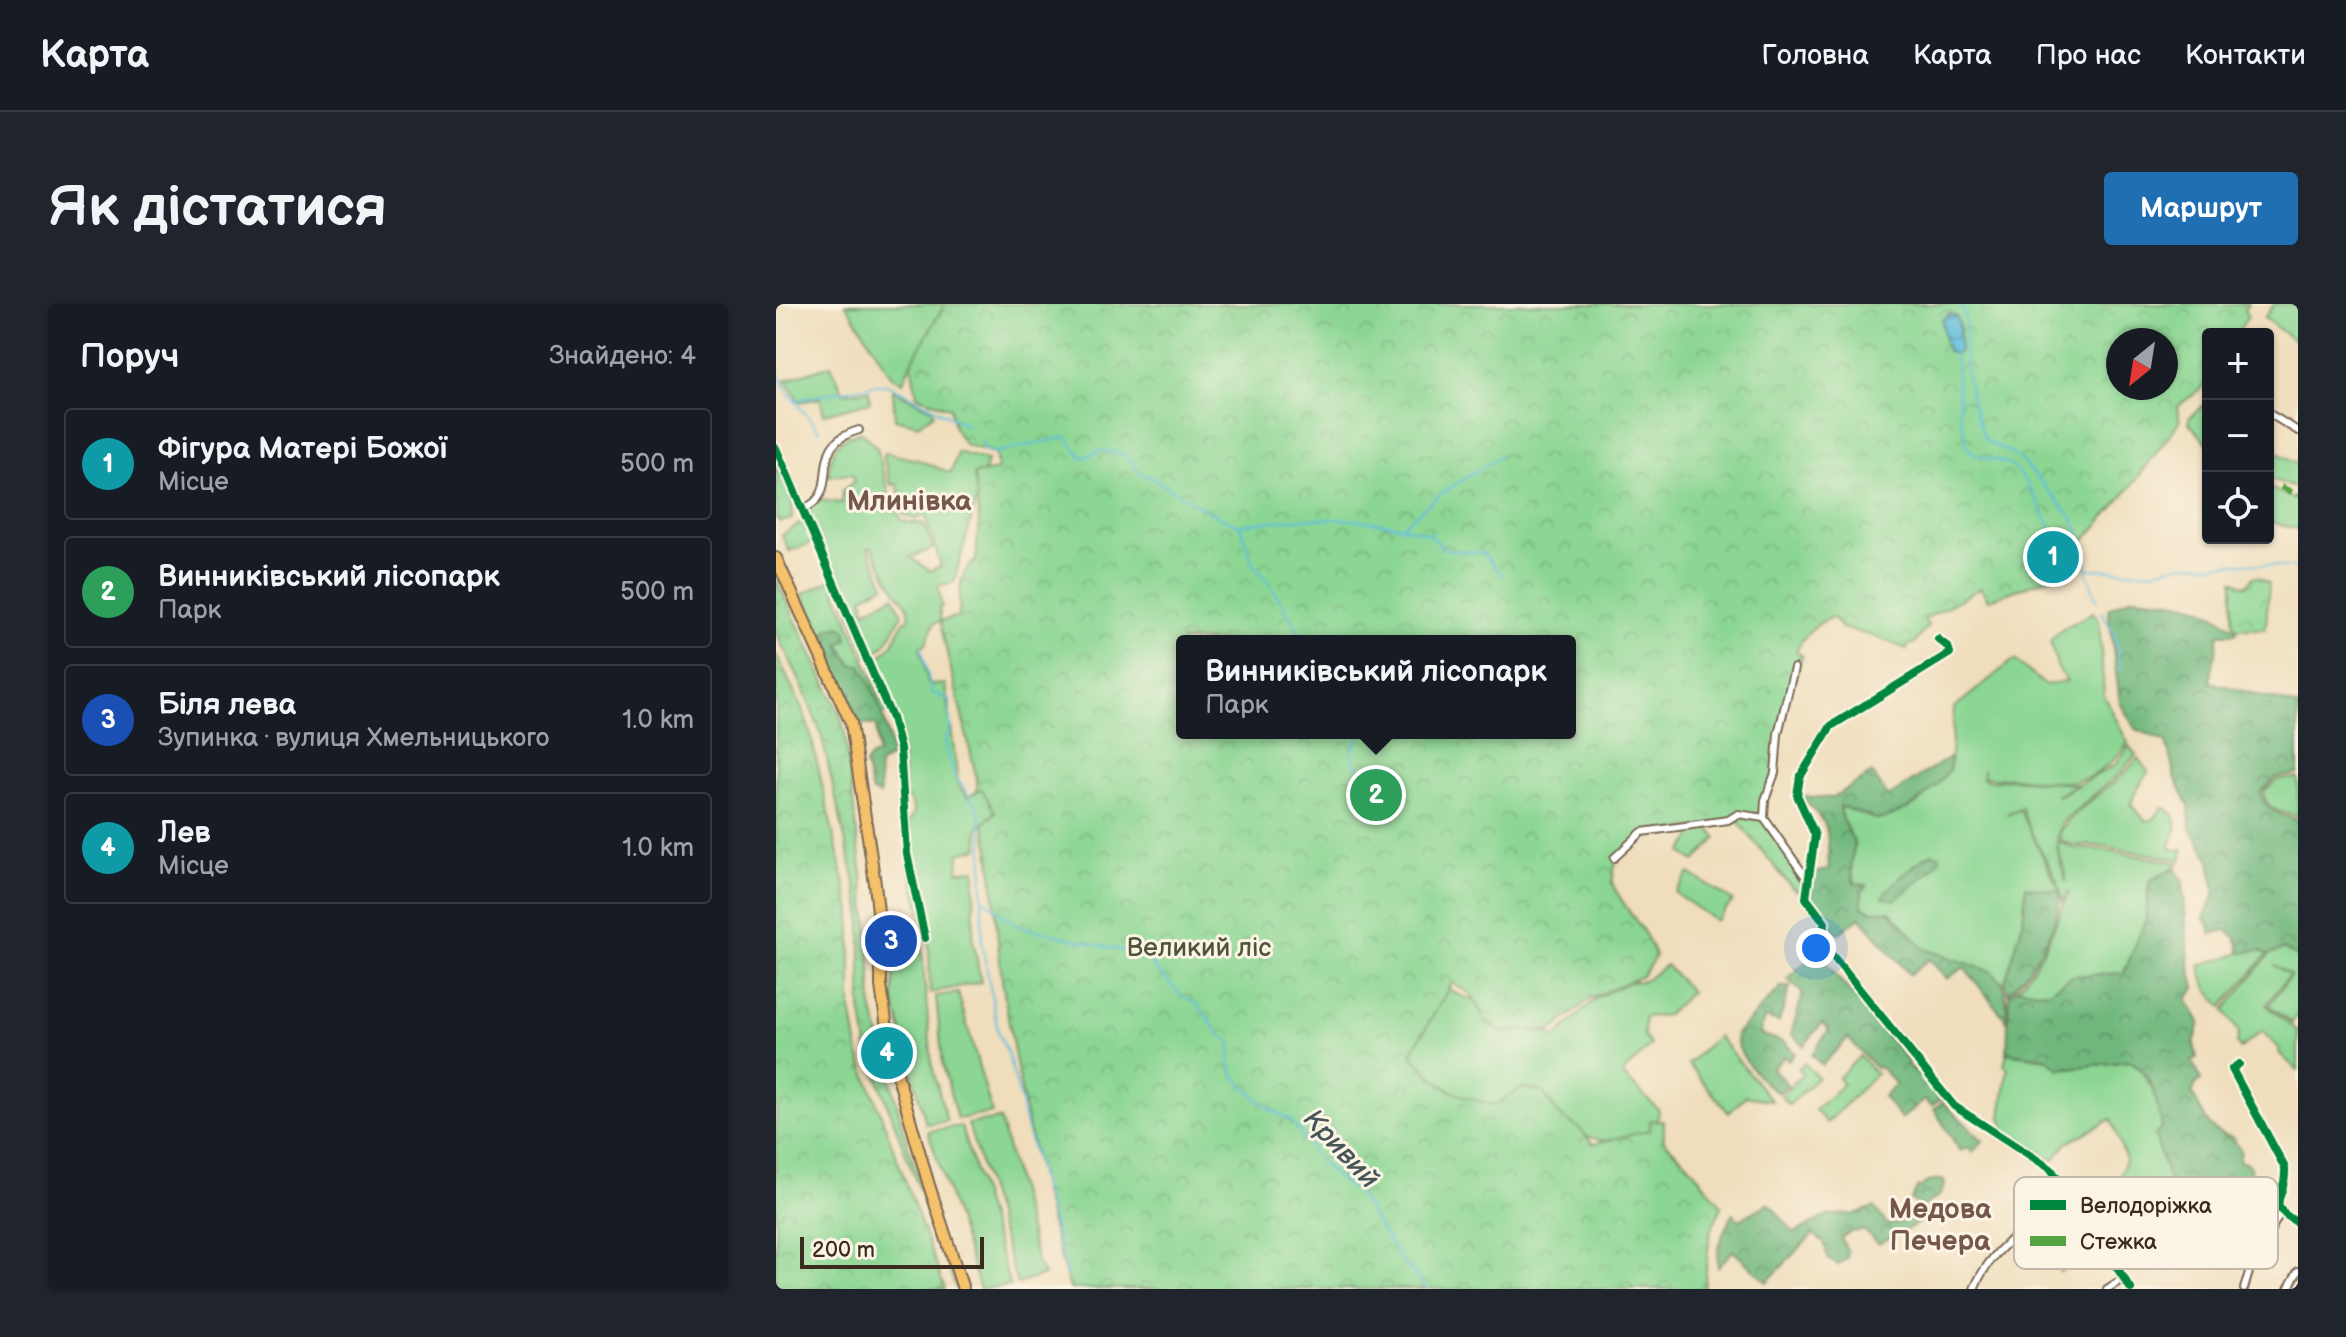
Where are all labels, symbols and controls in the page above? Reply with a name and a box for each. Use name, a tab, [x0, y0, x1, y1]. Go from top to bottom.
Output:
text: Карта	[40, 33, 149, 78]
text: Головна	[1762, 39, 1869, 72]
text: Карта	[1913, 39, 1992, 72]
text: Про нас	[2036, 39, 2141, 72]
text: Контакти	[2185, 39, 2306, 72]
button: Маршрут	[2104, 172, 2298, 245]
text: Як дістатися	[48, 175, 387, 242]
north arrow	[2106, 328, 2178, 400]
map controls	[2202, 328, 2274, 544]
button: +	[2202, 328, 2274, 400]
text: Поруч	[80, 336, 179, 377]
text: Знайдено: 4	[549, 341, 696, 372]
button: −	[2202, 400, 2274, 472]
text: Фігура Матері Божої	[158, 431, 447, 467]
text: 1	[103, 449, 113, 480]
text: 500 m	[620, 449, 694, 480]
text: Місце	[158, 467, 229, 498]
button: locate	[2202, 472, 2274, 544]
district label: Млинівка	[847, 485, 972, 518]
pin: 1	[2027, 527, 2079, 587]
text: Винниківський лісопарк	[158, 559, 500, 595]
text: 2	[100, 577, 116, 608]
text: 500 m	[620, 577, 694, 608]
text: Парк	[158, 595, 221, 626]
popup	[1176, 635, 1576, 739]
text: Винниківський лісопарк	[1205, 654, 1547, 690]
text: Бiля лева	[158, 687, 296, 723]
text: Парк	[1205, 690, 1268, 721]
text: 3	[100, 705, 116, 736]
text: 1.0 km	[622, 705, 694, 736]
text: Зупинка · вулиця Хмельницького	[158, 723, 549, 754]
pin: 2	[1350, 765, 1402, 825]
text: Лев	[158, 815, 211, 851]
text: 4	[100, 833, 116, 864]
text: 1.0 km	[622, 833, 694, 864]
text: Місце	[158, 851, 229, 882]
pin: 3	[865, 911, 917, 971]
your location	[1796, 928, 1836, 968]
park label: Великий ліс	[1127, 933, 1271, 964]
pin: 4	[861, 1023, 913, 1083]
water label: Кривий	[1296, 1103, 1386, 1195]
legend	[2014, 1177, 2278, 1269]
district label: Медова Печера	[1889, 1193, 1992, 1258]
text: Велодоріжка	[2080, 1193, 2212, 1220]
text: Стежка	[2080, 1229, 2157, 1256]
scale bar	[800, 1233, 984, 1269]
text: 200 m	[812, 1237, 875, 1264]

